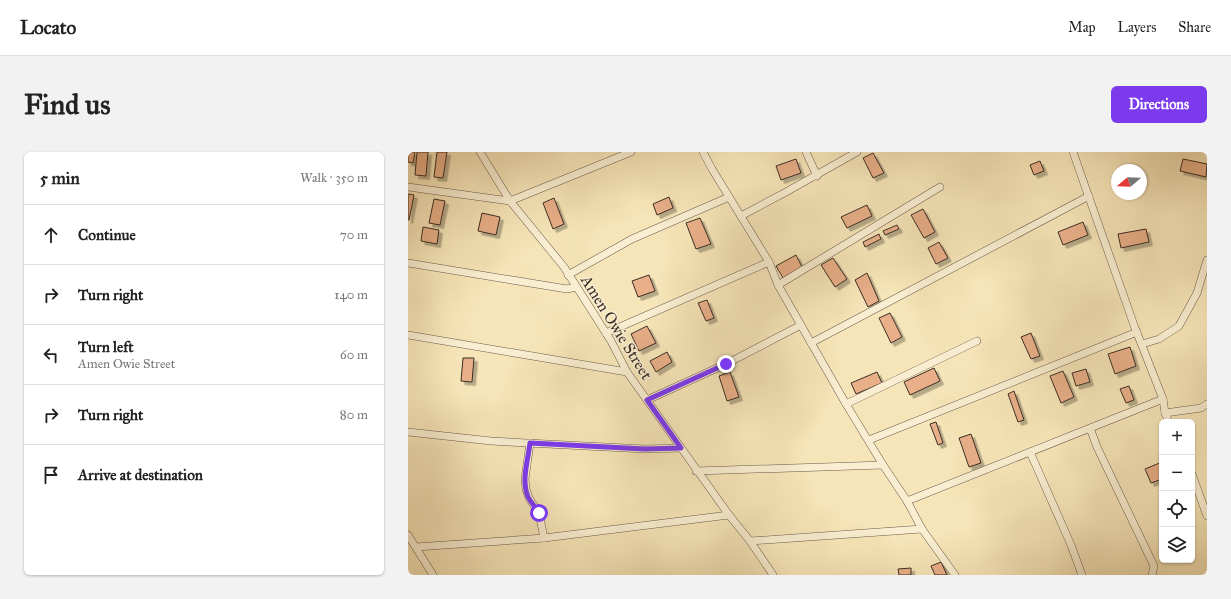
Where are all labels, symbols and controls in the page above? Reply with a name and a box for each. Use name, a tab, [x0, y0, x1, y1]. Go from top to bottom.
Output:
text: Locato	[20, 16, 76, 39]
text: Map	[1068, 19, 1096, 36]
text: Layers	[1118, 19, 1156, 36]
text: Share	[1178, 19, 1211, 36]
button: Directions	[1111, 86, 1207, 123]
text: Find us	[24, 87, 110, 122]
north arrow	[1111, 164, 1147, 200]
text: 5 min	[40, 168, 80, 189]
text: Walk · 350 m	[300, 170, 368, 186]
icon: ahead	[40, 224, 62, 246]
text: Continue	[78, 226, 136, 244]
text: 70 m	[340, 227, 368, 243]
street label: Amen Owie Street	[576, 271, 657, 383]
icon: right	[40, 284, 62, 306]
text: Turn right	[78, 286, 143, 304]
text: 140 m	[334, 287, 368, 303]
text: Turn left	[78, 338, 134, 356]
icon: left	[40, 344, 62, 366]
text: 60 m	[340, 347, 368, 363]
route end	[717, 355, 735, 373]
text: Amen Owie Street	[78, 356, 175, 372]
icon: right	[40, 404, 62, 426]
text: Turn right	[78, 406, 143, 424]
text: 80 m	[340, 407, 368, 423]
map controls	[1159, 419, 1195, 563]
button: +	[1159, 419, 1195, 455]
button: −	[1159, 455, 1195, 491]
icon: arrive	[40, 464, 62, 486]
text: Arrive at destination	[78, 466, 203, 484]
button: locate	[1159, 491, 1195, 527]
route start	[530, 504, 548, 522]
button: layers	[1159, 527, 1195, 563]

